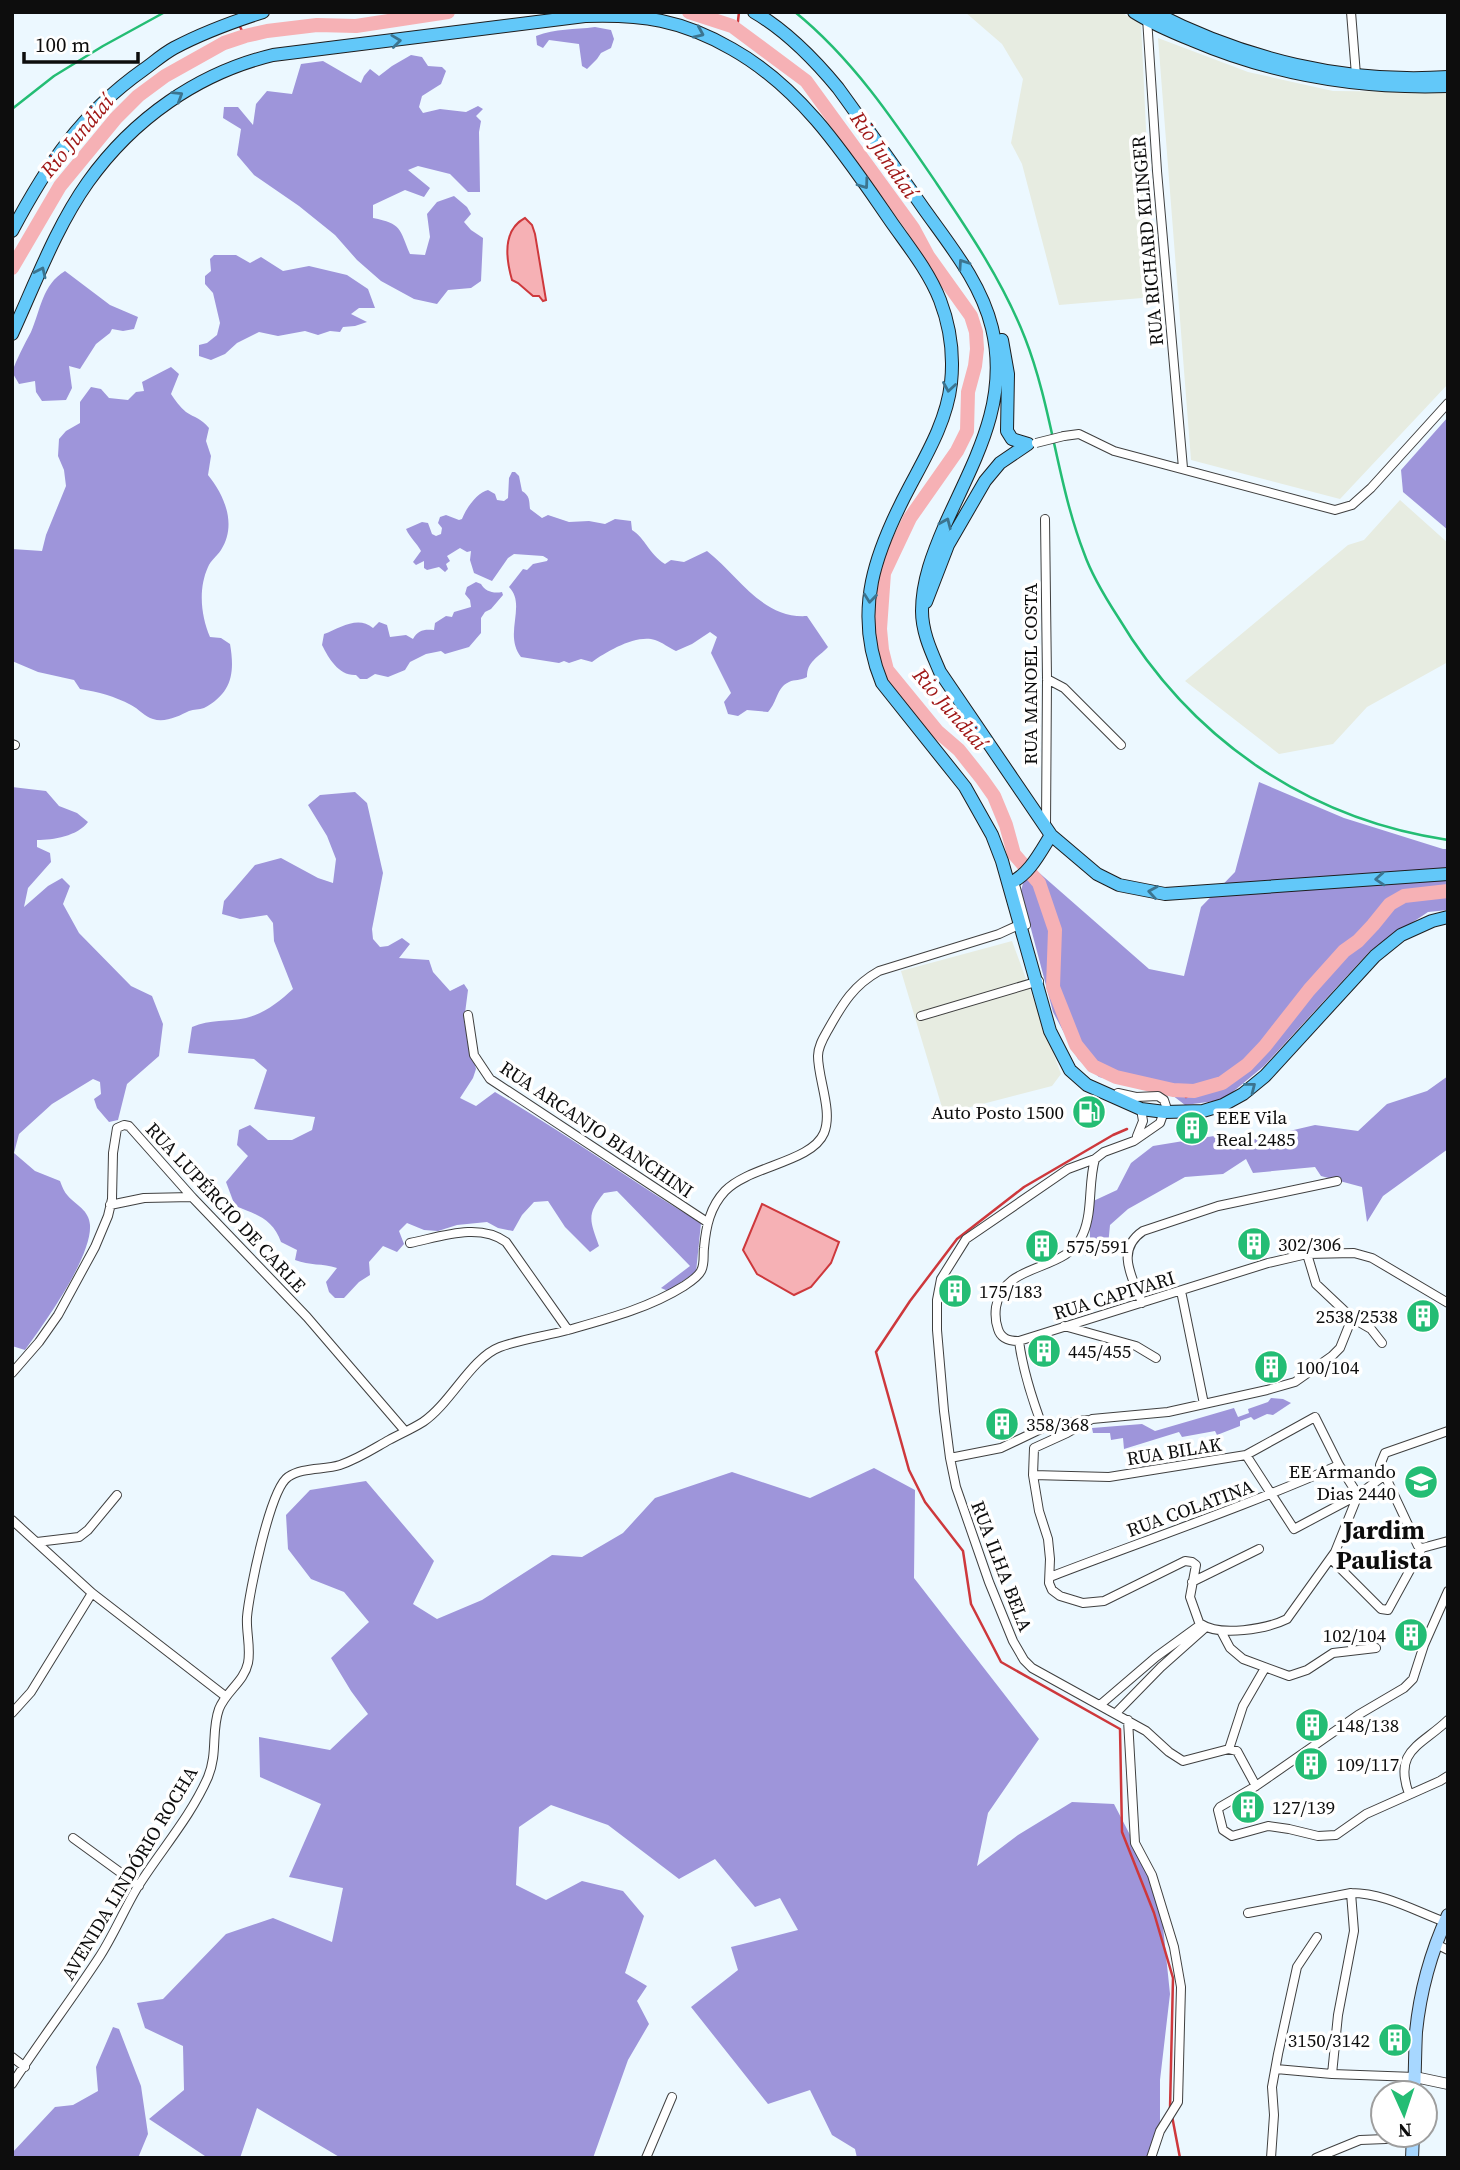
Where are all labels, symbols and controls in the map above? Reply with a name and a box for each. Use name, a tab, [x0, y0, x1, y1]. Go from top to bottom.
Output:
scale bar	[24, 21, 138, 65]
one-way arrow	[692, 25, 704, 39]
text: 100 m	[35, 30, 90, 59]
one-way arrow	[390, 33, 402, 48]
water label: Rio Jundiaí	[33, 87, 121, 184]
one-way arrow	[171, 91, 184, 104]
water label: Rio Jundiaí	[843, 105, 926, 205]
street label: RUA RICHARD KLINGER	[1125, 134, 1169, 347]
one-way arrow	[856, 176, 869, 189]
one-way arrow	[959, 259, 971, 272]
one-way arrow	[33, 267, 47, 279]
one-way arrow	[942, 381, 957, 393]
one-way arrow	[938, 518, 952, 531]
street label: RUA MANOEL COSTA	[1017, 583, 1043, 765]
one-way arrow	[863, 592, 878, 604]
water label: Rio Jundiaí	[906, 661, 995, 757]
one-way arrow	[1374, 871, 1385, 886]
one-way arrow	[1147, 885, 1159, 900]
street label: RUA ARCANJO BIANCHINI	[495, 1054, 699, 1204]
one-way arrow	[1243, 1083, 1256, 1095]
fuel station icon: Auto Posto 1500	[1070, 1093, 1108, 1131]
place label: Auto Posto 1500	[931, 1099, 1064, 1125]
place label: EEE Vila Real 2485	[1216, 1104, 1295, 1152]
building icon: EEE Vila Real 2485	[1173, 1109, 1211, 1147]
street label: RUA LUPÉRCIO DE CARLE	[140, 1116, 312, 1298]
building icon: 302/306	[1235, 1225, 1273, 1263]
building icon: 575/591	[1023, 1227, 1061, 1265]
place label: 302/306	[1278, 1231, 1341, 1257]
place label: 575/591	[1066, 1233, 1129, 1259]
street label: RUA CAPIVARI	[1050, 1264, 1178, 1326]
building icon: 175/183	[936, 1272, 974, 1310]
place label: 175/183	[979, 1278, 1042, 1304]
building icon: 2538/2538	[1404, 1297, 1442, 1335]
place label: 2538/2538	[1316, 1303, 1398, 1329]
building icon: 445/455	[1025, 1332, 1063, 1370]
place label: 445/455	[1068, 1338, 1131, 1364]
building icon: 100/104	[1252, 1348, 1290, 1386]
place label: 100/104	[1296, 1354, 1360, 1380]
building icon: 358/368	[983, 1405, 1021, 1443]
place label: 358/368	[1026, 1411, 1089, 1437]
street label: RUA BILAK	[1125, 1431, 1224, 1471]
place label: EE Armando Dias 2440	[1289, 1458, 1396, 1506]
school or university icon: EE Armando Dias 2440	[1402, 1463, 1440, 1501]
street label: RUA COLATINA	[1123, 1473, 1257, 1543]
street label: RUA ILHA BELA	[965, 1497, 1039, 1635]
district label: Jardim Paulista	[1336, 1512, 1432, 1578]
building icon: 102/104	[1392, 1616, 1430, 1654]
place label: 102/104	[1323, 1622, 1386, 1648]
building icon: 148/138	[1293, 1706, 1331, 1744]
place label: 148/138	[1336, 1712, 1399, 1738]
building icon: 109/117	[1292, 1745, 1330, 1783]
place label: 109/117	[1336, 1751, 1399, 1777]
street label: AVENIDA LINDÓRIO ROCHA	[55, 1761, 204, 1985]
building icon: 127/139	[1229, 1788, 1267, 1826]
place label: 127/139	[1272, 1794, 1335, 1820]
building icon: 3150/3142	[1376, 2021, 1414, 2059]
place label: 3150/3142	[1288, 2027, 1370, 2053]
north arrow	[1369, 2079, 1439, 2149]
text: N	[1397, 2118, 1412, 2144]

